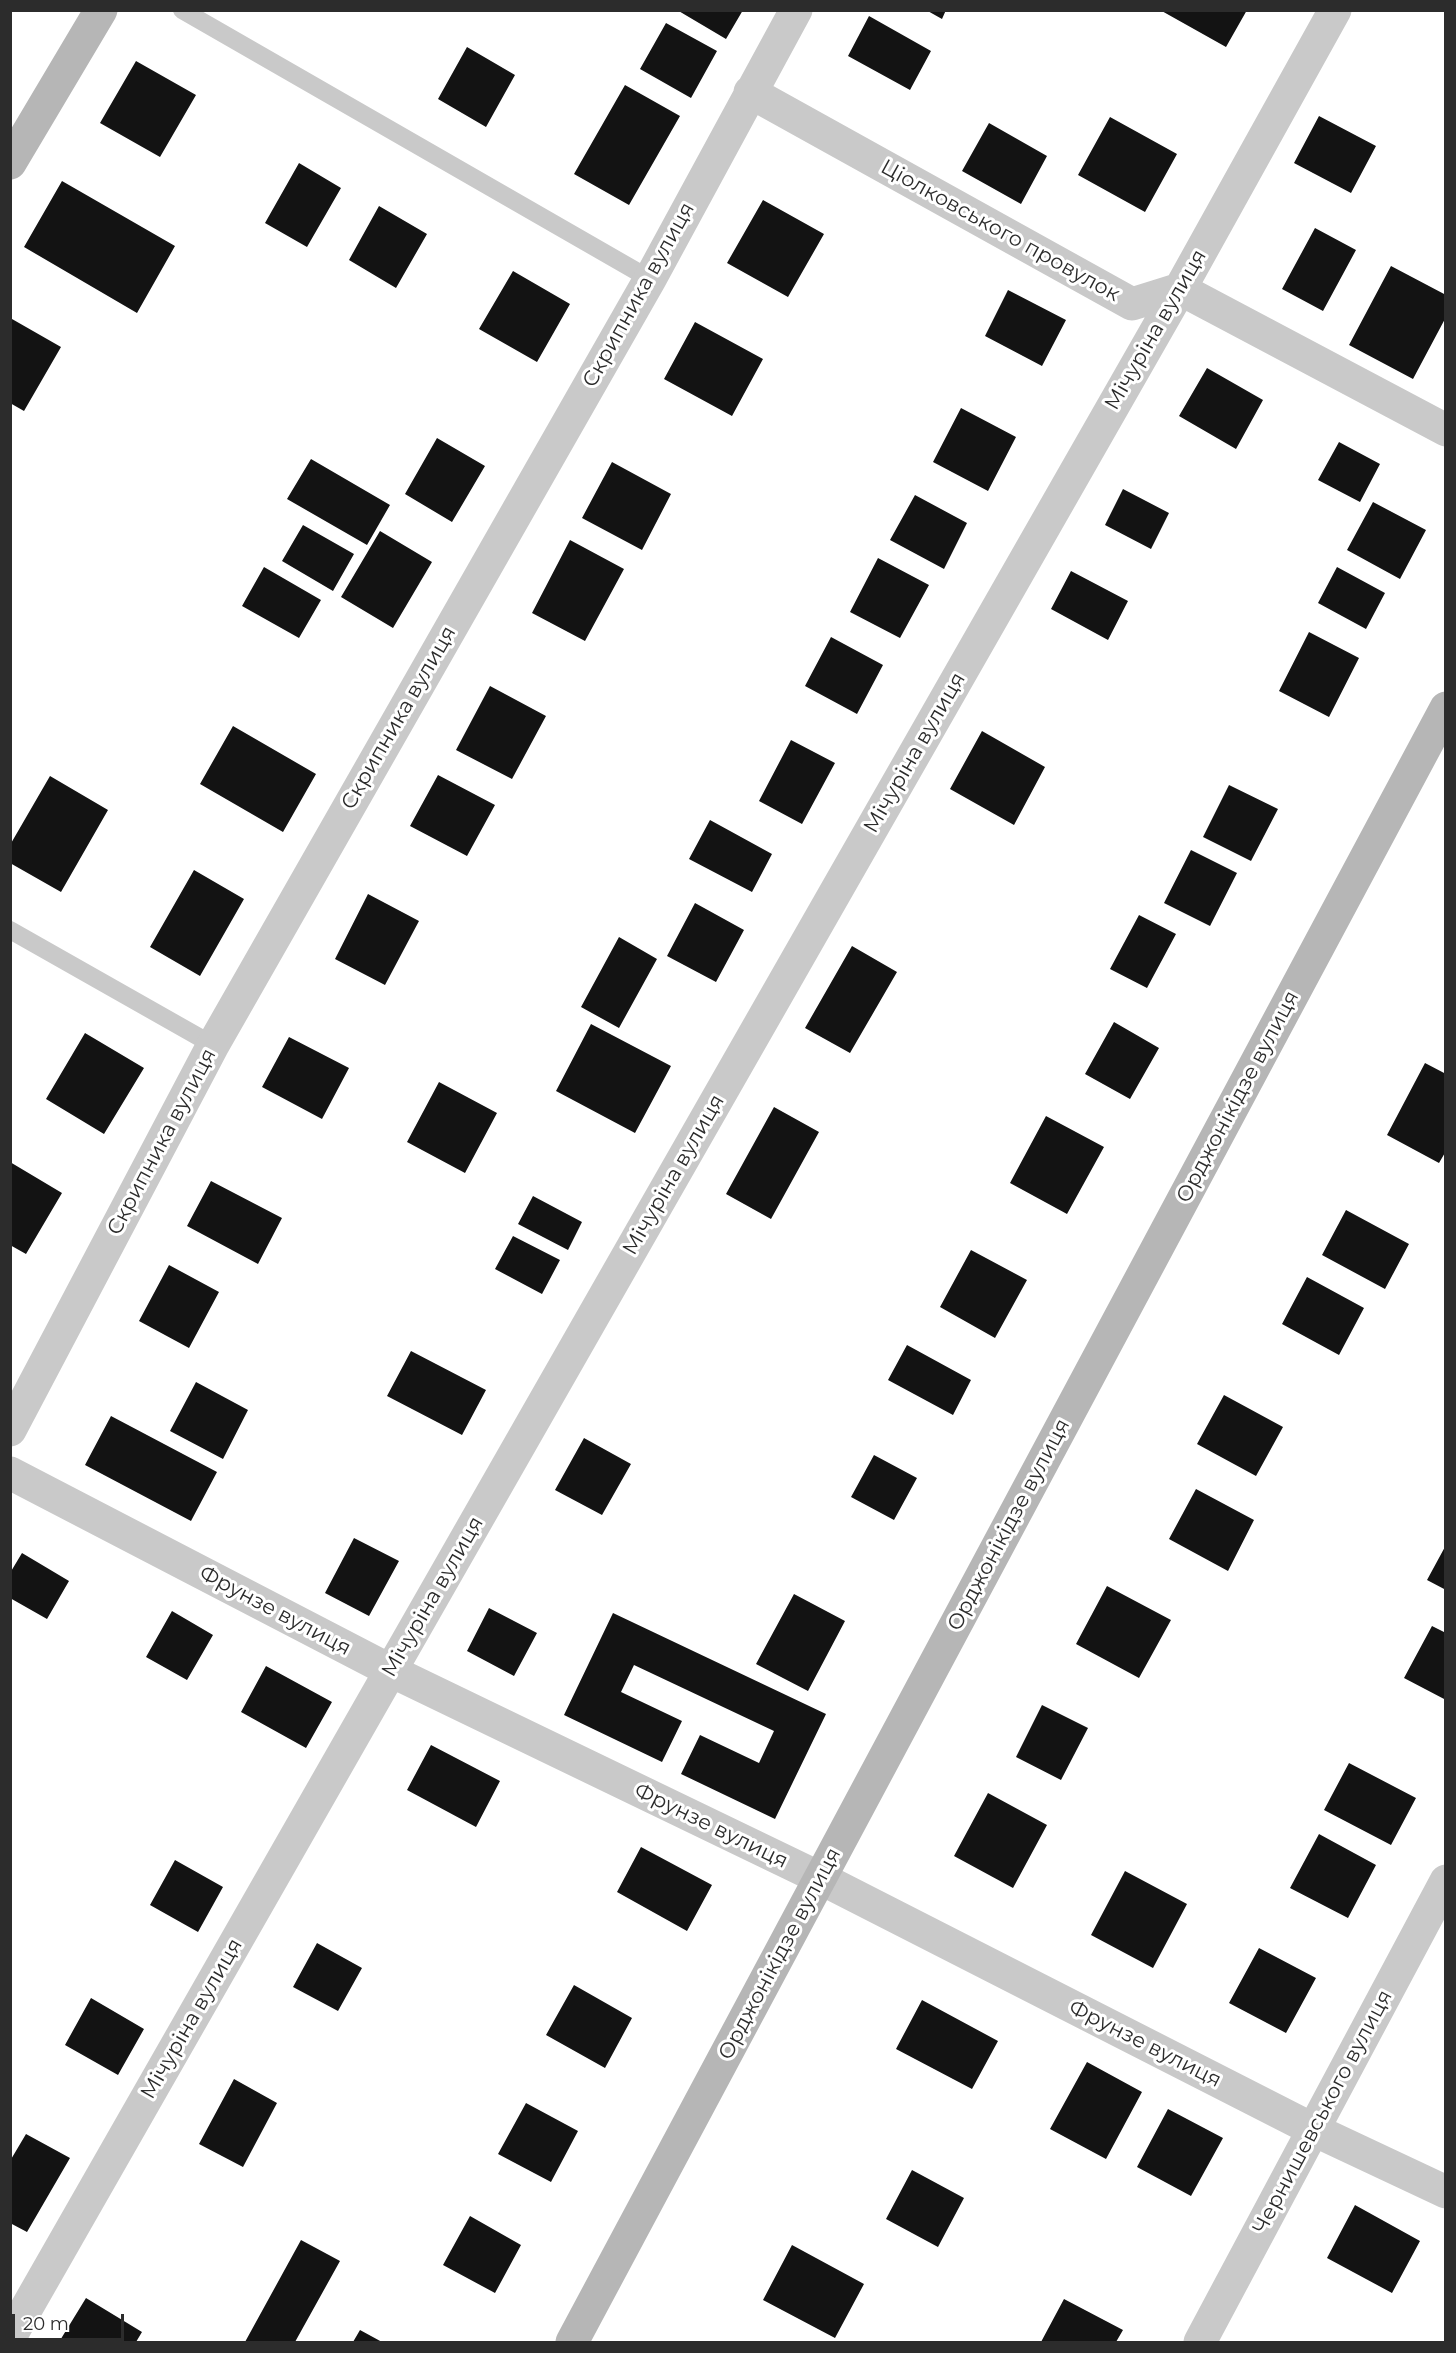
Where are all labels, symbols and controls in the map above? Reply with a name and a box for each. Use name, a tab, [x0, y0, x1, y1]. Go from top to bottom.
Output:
street label: Ціолковського провулок	[876, 155, 1124, 307]
street label: Скрипника вулиця	[578, 198, 700, 392]
street label: Мічуріна вулиця	[1100, 245, 1212, 415]
street label: Скрипника вулиця	[336, 622, 462, 814]
street label: Мічуріна вулиця	[859, 668, 971, 838]
street label: Орджонікідзе вулиця	[1171, 987, 1305, 1207]
street label: Скрипника вулиця	[102, 1045, 222, 1239]
street label: Мічуріна вулиця	[618, 1090, 730, 1260]
street label: Орджонікідзе вулиця	[942, 1415, 1076, 1635]
street label: Мічуріна вулиця	[377, 1512, 489, 1682]
street label: Фрунзе вулиця	[195, 1560, 355, 1662]
street label: Фрунзе вулиця	[630, 1778, 792, 1874]
street label: Орджонікідзе вулиця	[713, 1844, 847, 2064]
street label: Мічуріна вулиця	[136, 1934, 248, 2104]
street label: Чернишевського вулиця	[1248, 1986, 1398, 2238]
street label: Фрунзе вулиця	[1065, 1995, 1225, 2093]
scale bar	[15, 2302, 128, 2340]
text: 20 m	[23, 2313, 69, 2335]

